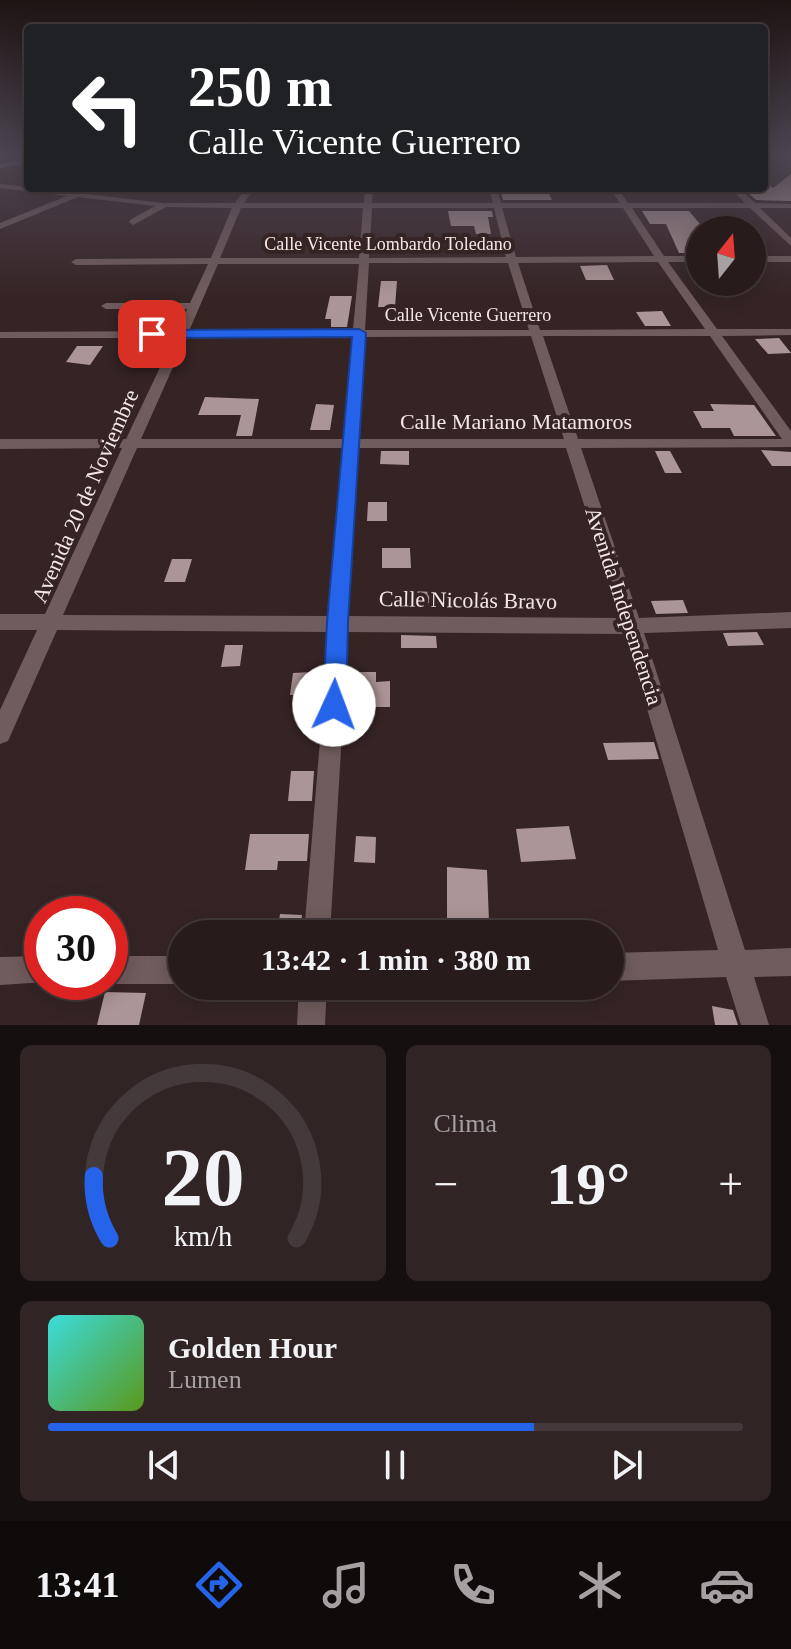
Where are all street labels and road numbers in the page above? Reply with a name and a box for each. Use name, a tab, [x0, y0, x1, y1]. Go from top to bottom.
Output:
street label: Calle Vicente Lombardo Toledano	[264, 234, 512, 254]
street label: Calle Vicente Guerrero	[385, 305, 551, 325]
street label: Avenida 20 de Noviembre	[27, 385, 143, 607]
street label: Calle Mariano Matamoros	[400, 409, 632, 434]
street label: Avenida Independencia	[580, 504, 668, 708]
street label: Calle Nicolás Bravo	[379, 586, 557, 614]

